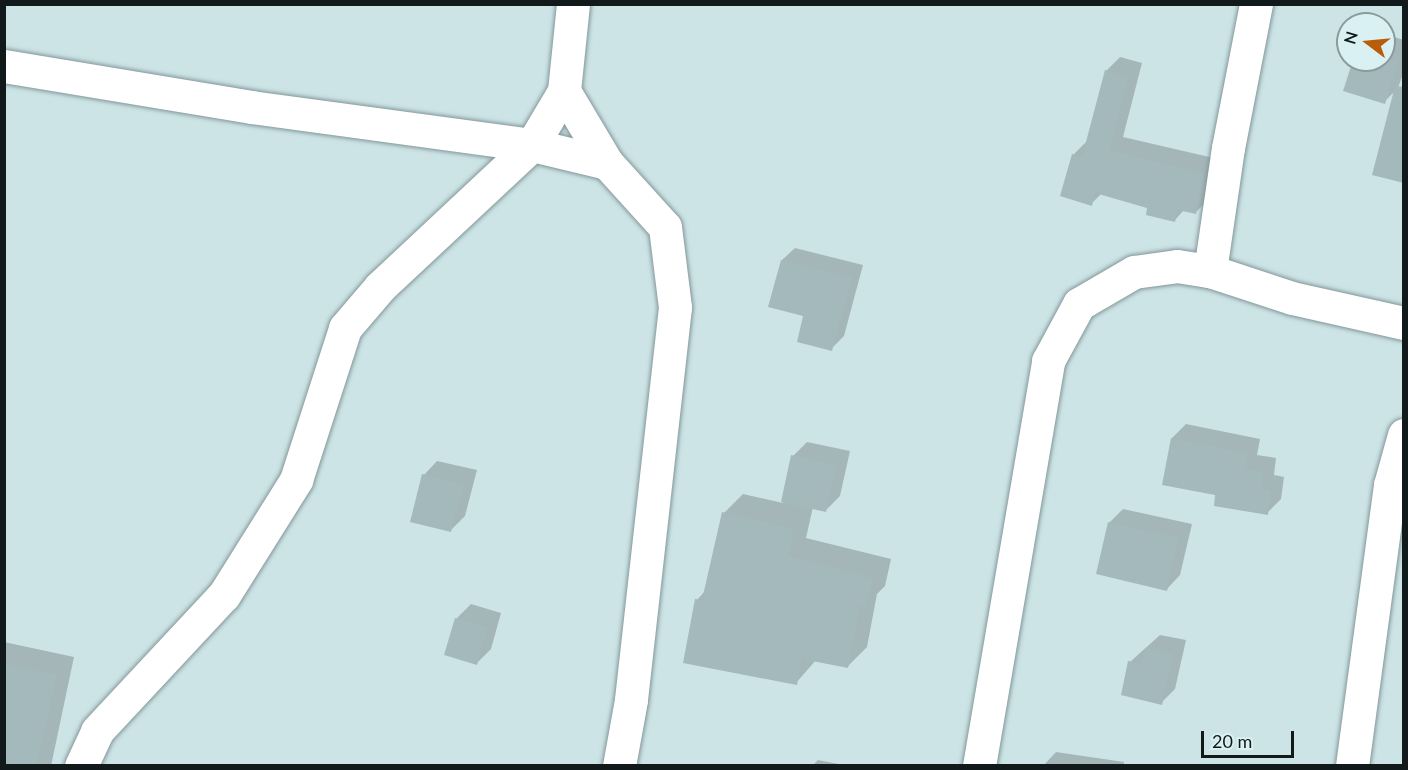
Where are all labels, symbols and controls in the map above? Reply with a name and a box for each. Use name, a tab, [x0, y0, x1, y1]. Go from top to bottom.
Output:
north arrow	[1336, 12, 1396, 72]
text: N	[1339, 29, 1361, 46]
scale bar	[1204, 719, 1297, 757]
text: 20 m	[1212, 730, 1252, 752]

